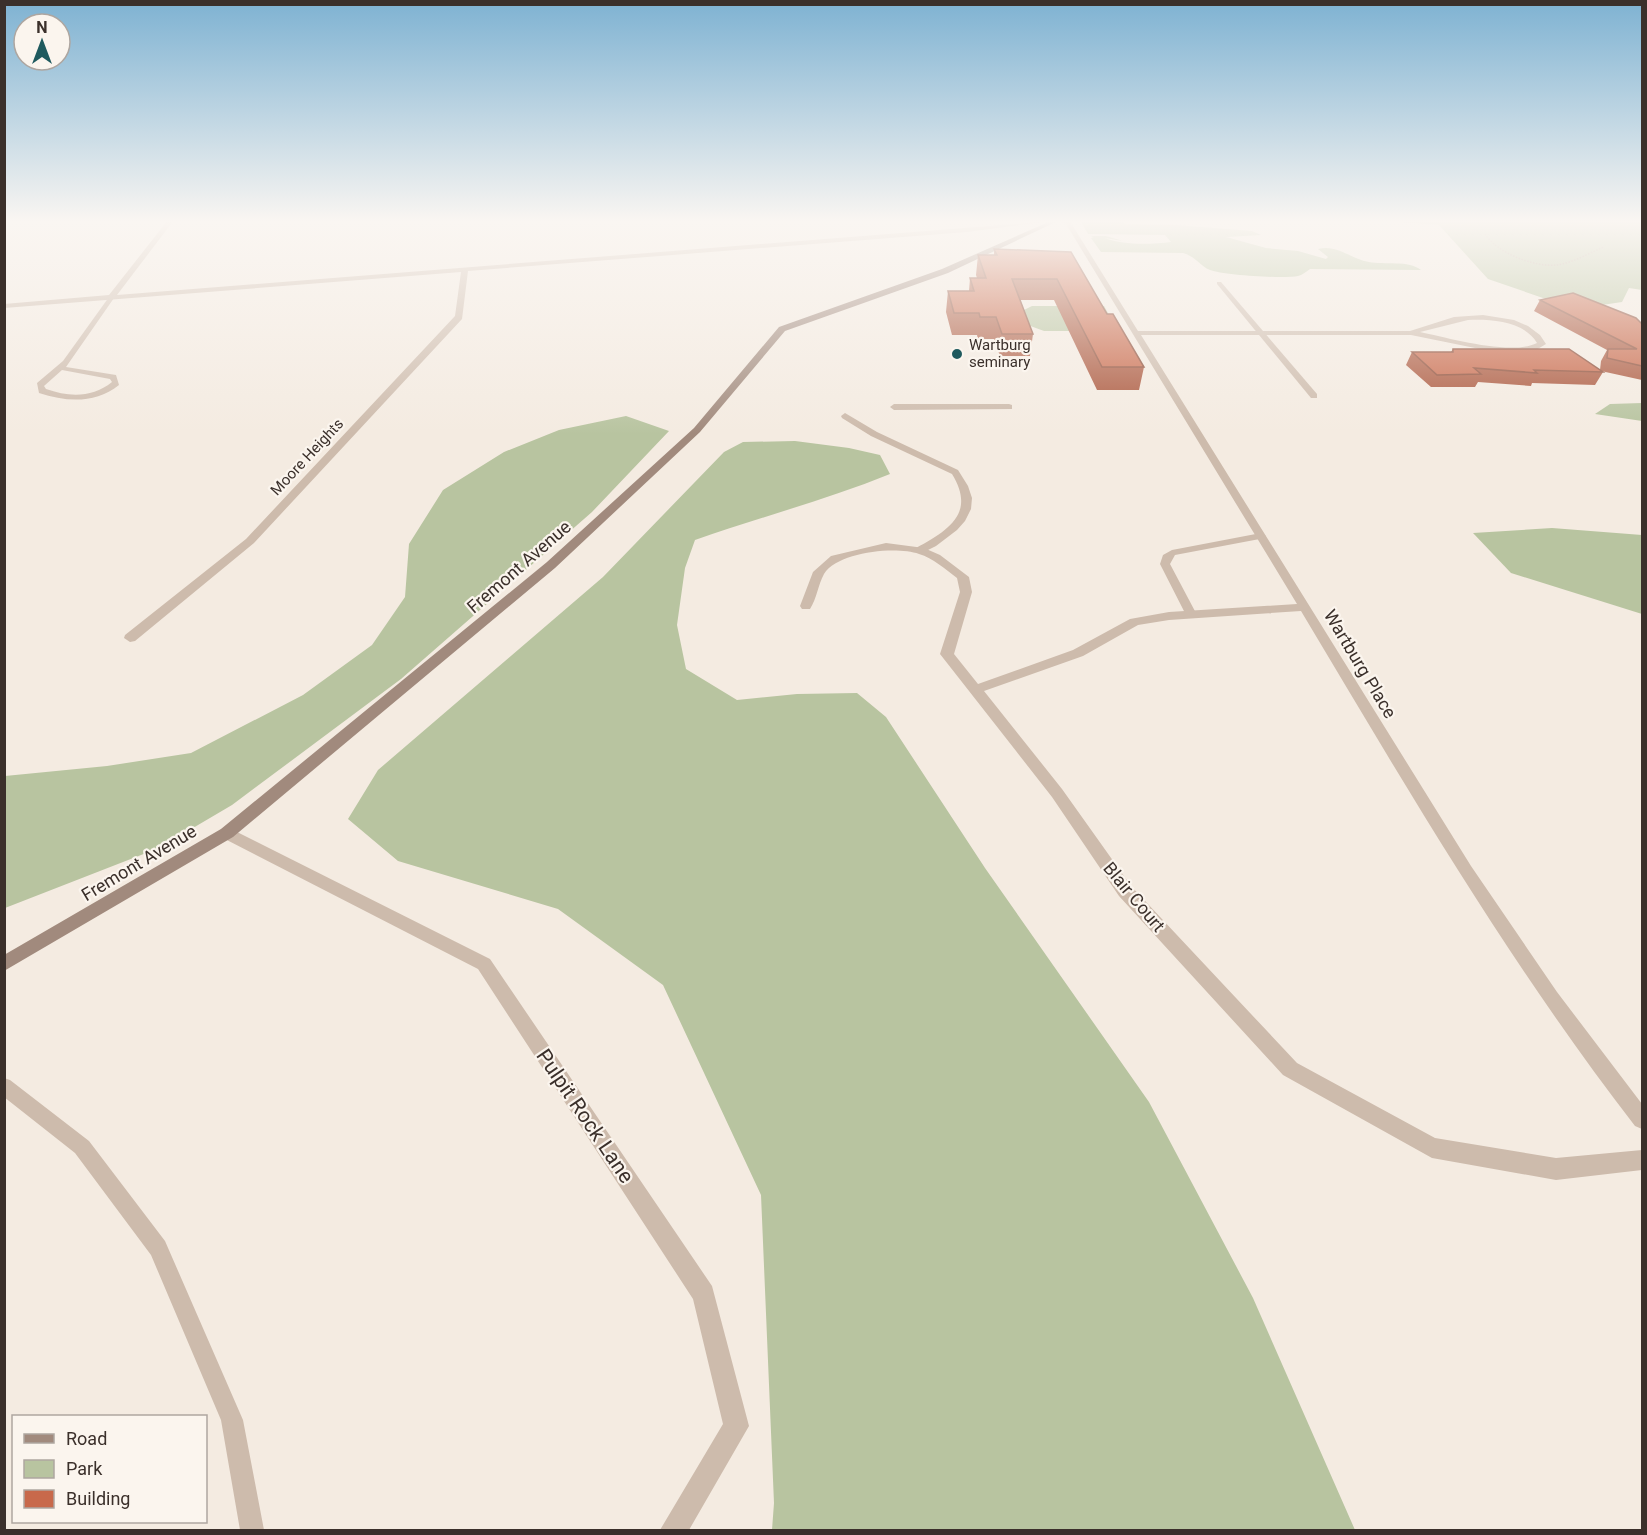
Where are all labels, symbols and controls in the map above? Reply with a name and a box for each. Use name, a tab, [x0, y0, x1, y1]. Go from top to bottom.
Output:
north arrow	[12, 12, 72, 72]
text: N	[36, 18, 48, 37]
place label: Wartburg seminary	[969, 336, 1031, 371]
marker: Wartburg seminary	[950, 347, 964, 361]
street label: Moore Heights	[267, 415, 347, 499]
street label: Fremont Avenue	[463, 516, 575, 617]
street label: Wartburg Place	[1320, 606, 1401, 722]
street label: Fremont Avenue	[77, 820, 200, 905]
street label: Blair Court	[1099, 858, 1170, 936]
street label: Pulpit Rock Lane	[531, 1045, 639, 1187]
legend	[12, 1415, 207, 1523]
text: Road	[66, 1428, 107, 1449]
text: Park	[66, 1458, 103, 1479]
text: Building	[66, 1488, 130, 1509]

